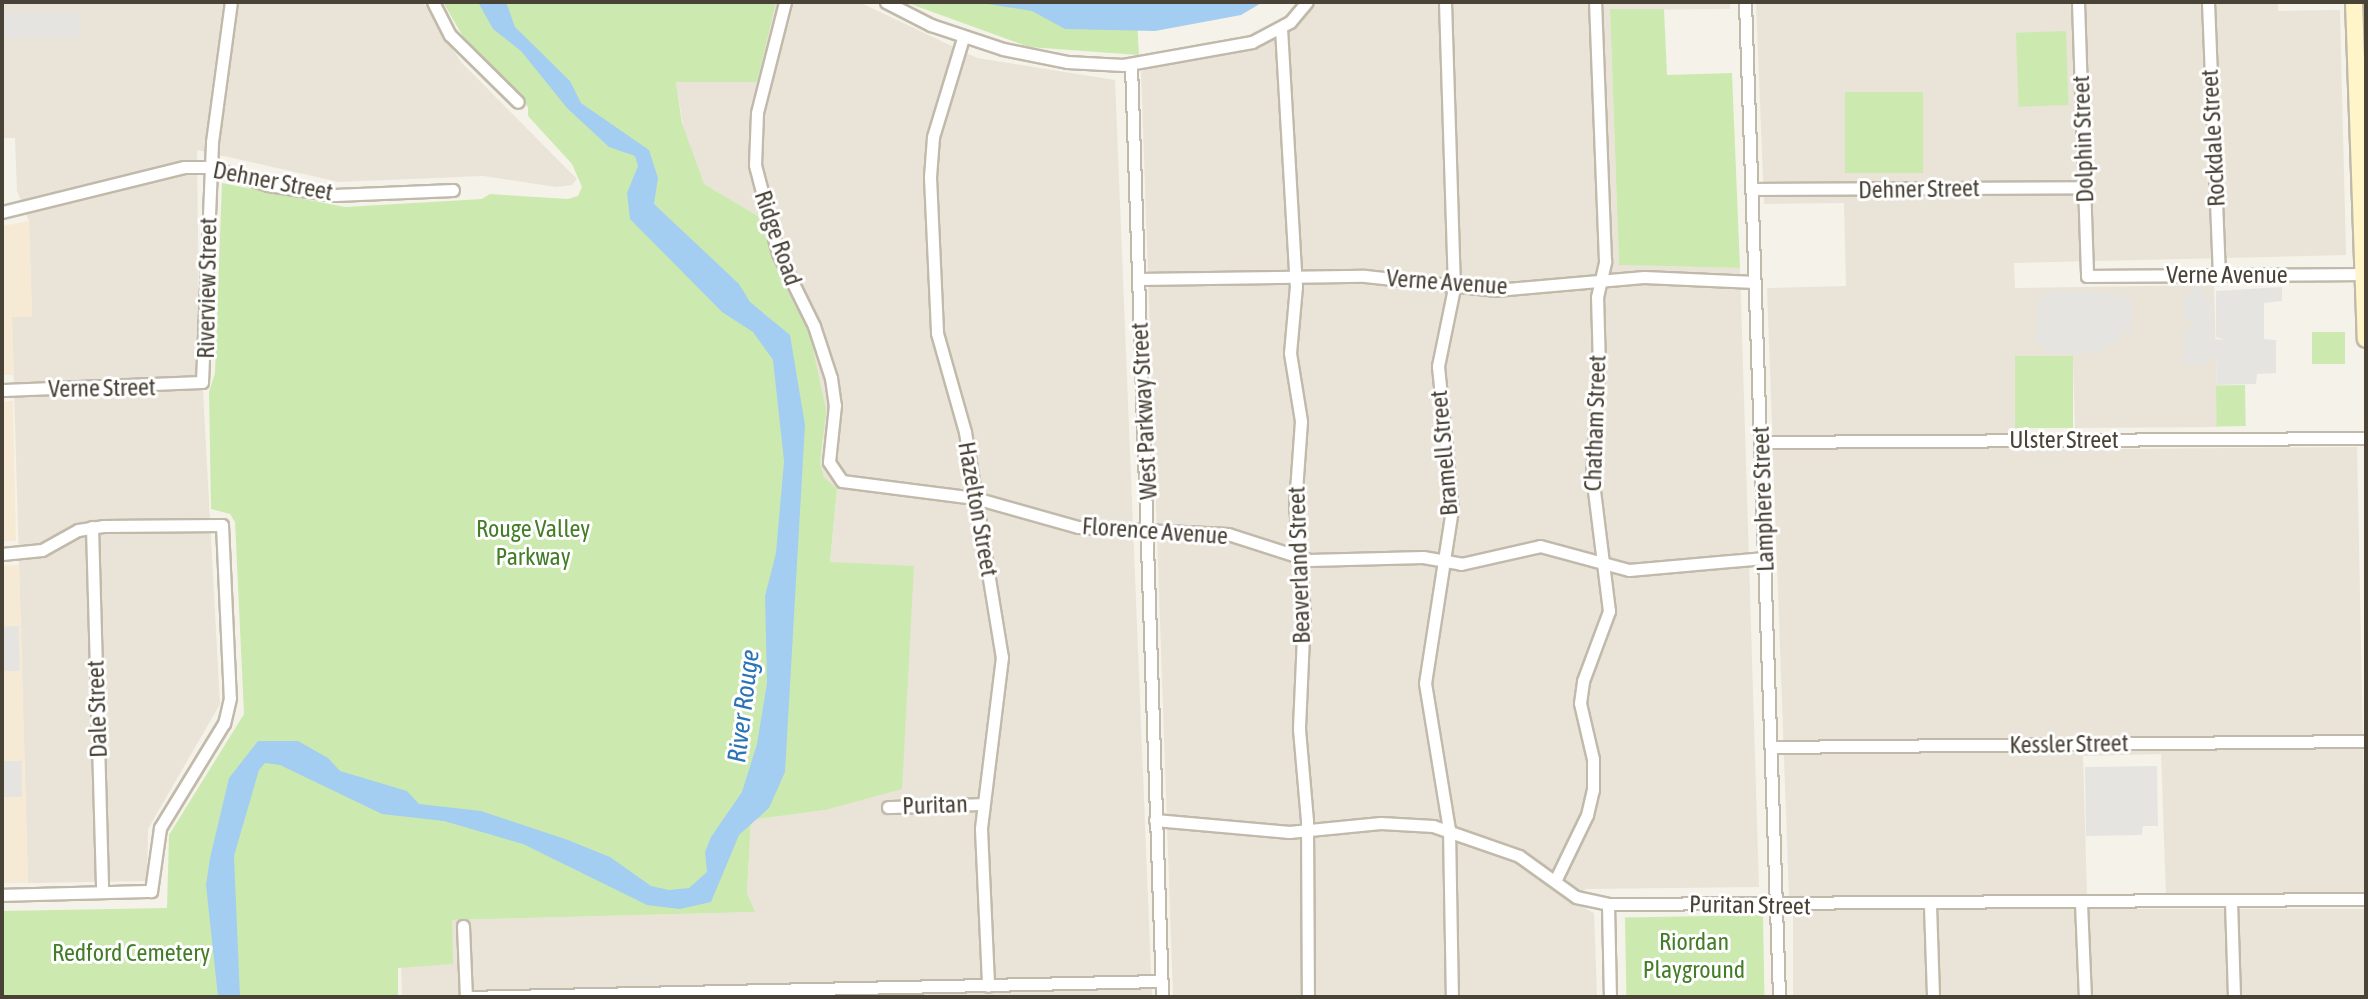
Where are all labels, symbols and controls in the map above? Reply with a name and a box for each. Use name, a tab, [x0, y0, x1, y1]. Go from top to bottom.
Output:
street label: Rockdale Street	[2195, 68, 2231, 208]
street label: Dolphin Street	[2066, 75, 2100, 203]
street label: Dehner Street	[211, 155, 335, 207]
street label: Dehner Street	[1858, 174, 1980, 204]
street label: Ridge Road	[748, 187, 808, 289]
street label: Riverview Street	[191, 217, 223, 359]
street label: Verne Avenue	[2166, 261, 2288, 289]
street label: Verne Avenue	[1386, 263, 1508, 301]
street label: West Parkway Street	[1125, 322, 1163, 500]
street label: Chatham Street	[1578, 354, 1612, 492]
street label: Verne Street	[48, 373, 156, 403]
street label: Bramell Street	[1424, 389, 1464, 517]
street label: Lamphere Street	[1746, 426, 1780, 572]
street label: Ulster Street	[2009, 426, 2119, 454]
street label: Hazelton Street	[952, 439, 1004, 579]
street label: Beaverland Street	[1282, 486, 1316, 644]
street label: Florence Avenue	[1081, 512, 1229, 550]
park label: Rouge Valley Parkway	[476, 515, 590, 571]
water label: River Rouge	[722, 648, 766, 764]
street label: Dale Street	[81, 660, 113, 758]
street label: Kessler Street	[2009, 729, 2129, 759]
street label: Puritan	[902, 789, 968, 821]
street label: Puritan Street	[1689, 890, 1811, 920]
park label: Riordan Playground	[1643, 928, 1745, 984]
park label: Redford Cemetery	[52, 939, 210, 967]

